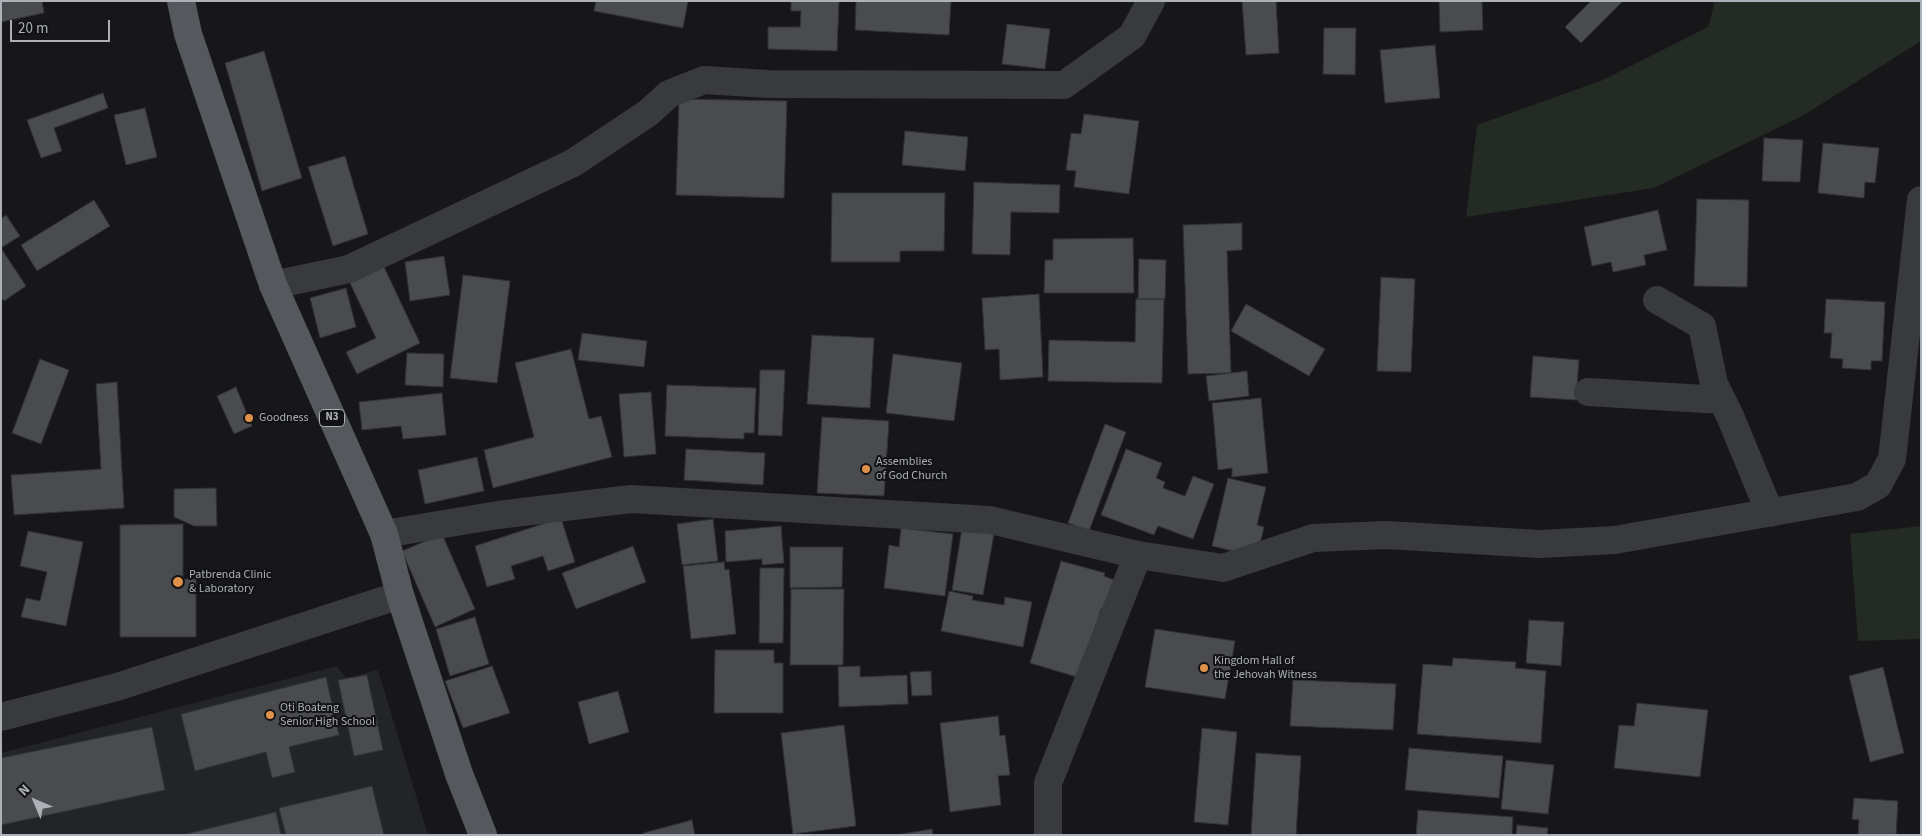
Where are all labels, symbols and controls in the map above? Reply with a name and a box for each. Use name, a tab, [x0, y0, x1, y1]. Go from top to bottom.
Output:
scale bar	[12, 10, 112, 42]
text: 20 m	[18, 18, 48, 39]
road number: N3	[320, 409, 344, 426]
place label: Goodness	[259, 411, 309, 425]
marker: Goodness	[243, 412, 255, 424]
place label: Assemblies of God Church	[876, 455, 947, 483]
marker: Assemblies of God Church	[860, 463, 872, 475]
place label: Patbrenda Clinic & Laboratory	[189, 568, 271, 596]
marker: Patbrenda Clinic & Laboratory	[171, 575, 185, 589]
place label: Kingdom Hall of the Jehovah Witness	[1214, 654, 1317, 682]
marker: Kingdom Hall of the Jehovah Witness	[1198, 662, 1210, 674]
place label: Oti Boateng Senior High School	[280, 701, 375, 729]
marker: Oti Boateng Senior High School	[264, 709, 276, 721]
north arrow	[10, 776, 60, 826]
text: N	[14, 780, 35, 801]

